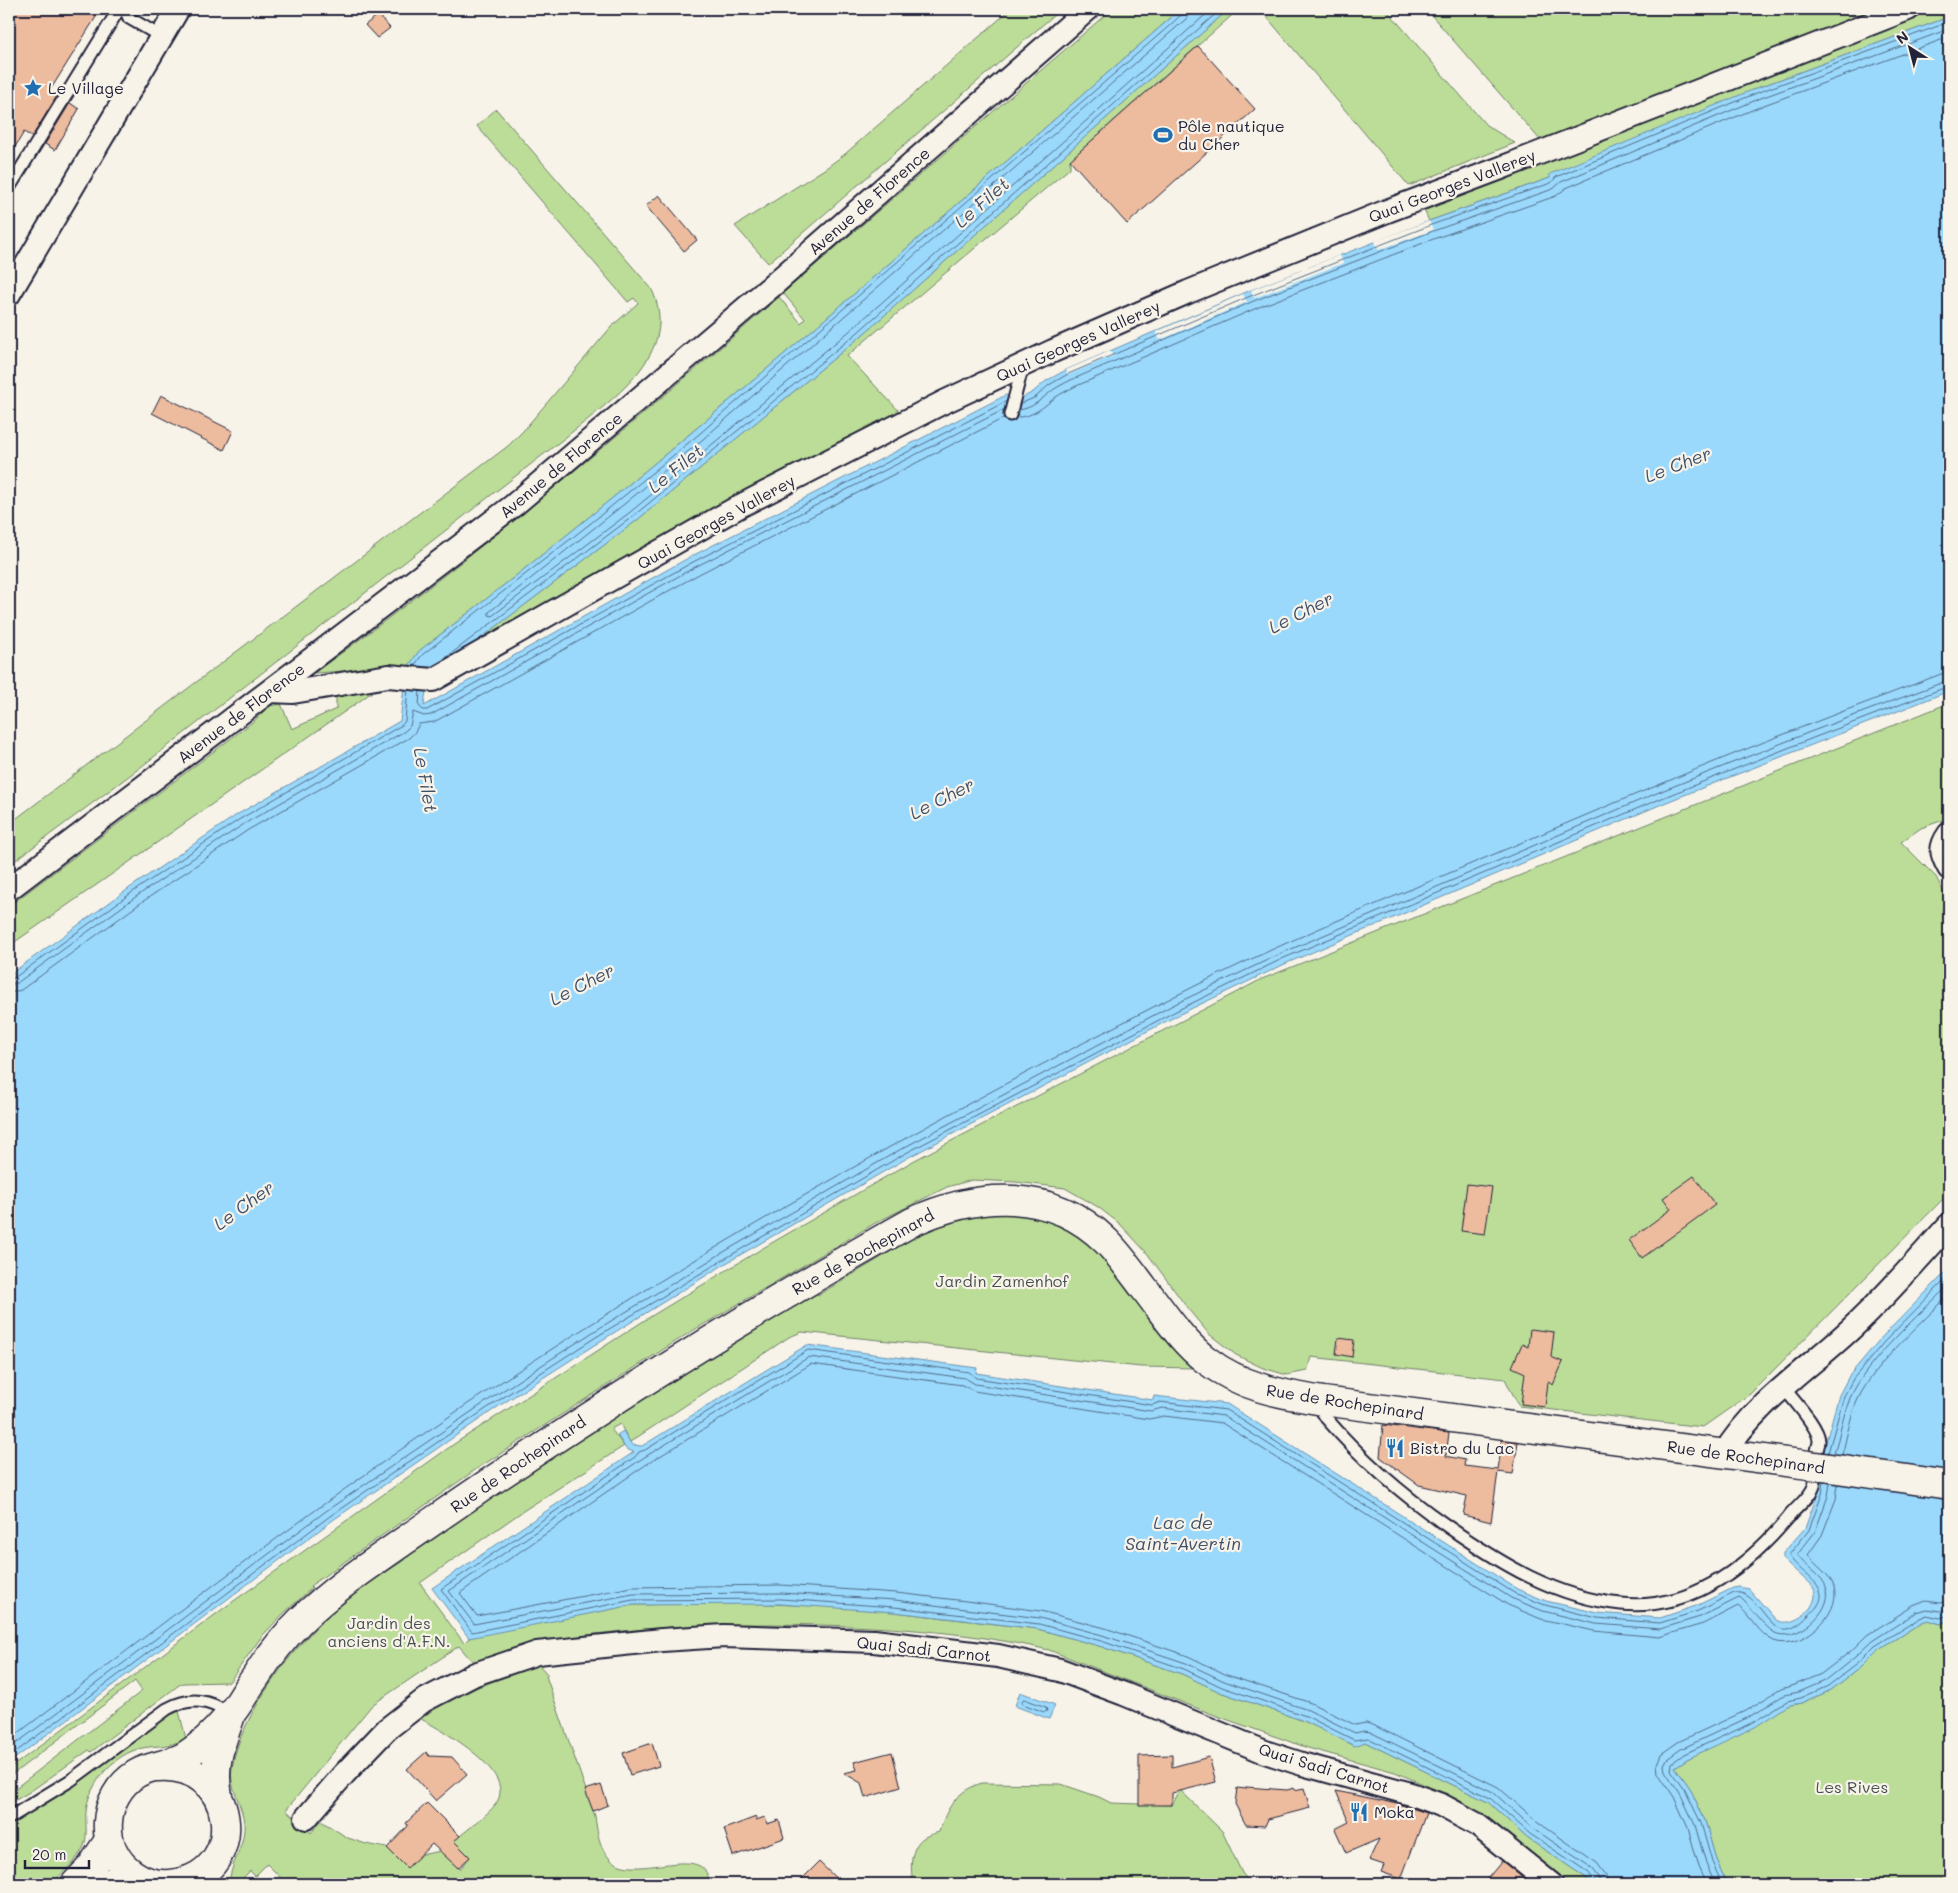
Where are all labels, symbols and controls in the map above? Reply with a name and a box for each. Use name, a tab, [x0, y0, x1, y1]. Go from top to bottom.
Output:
north arrow	[1886, 22, 1936, 72]
text: N	[1892, 26, 1912, 48]
place icon: Le Village	[22, 77, 44, 99]
place label: Le Village	[48, 77, 124, 98]
place label: Pôle nautique du Cher	[1178, 115, 1285, 154]
sports icon: Pôle nautique du Cher	[1152, 124, 1174, 146]
street label: Avenue de Florence	[804, 142, 934, 259]
street label: Quai Georges Vallerey	[1365, 144, 1538, 227]
water label: Le Filet	[949, 172, 1014, 233]
street label: Quai Georges Vallerey	[993, 295, 1163, 386]
street label: Avenue de Florence	[495, 407, 626, 522]
water label: Le Filet	[642, 438, 708, 498]
water label: Le Cher	[1641, 440, 1714, 488]
street label: Quai Georges Vallerey	[633, 469, 798, 574]
water label: Le Cher	[1264, 586, 1337, 639]
street label: Avenue de Florence	[173, 658, 309, 767]
water label: Le Filet	[408, 745, 443, 814]
water label: Le Cher	[905, 772, 978, 825]
water label: Le Cher	[545, 958, 618, 1011]
water label: Le Cher	[208, 1175, 279, 1235]
street label: Rue de Rochepinard	[788, 1204, 937, 1299]
park label: Jardin Zamenhof	[936, 1270, 1069, 1291]
street label: Rue de Rochepinard	[1265, 1379, 1425, 1424]
street label: Rue de Rochepinard	[446, 1410, 590, 1517]
street label: Rue de Rochepinard	[1666, 1435, 1826, 1478]
restaurant icon: Bistro du Lac	[1384, 1437, 1406, 1459]
place label: Bistro du Lac	[1410, 1437, 1514, 1458]
water label: Lac de Saint-Avertin	[1125, 1510, 1241, 1555]
park label: Jardin des anciens d'A.F.N.	[328, 1612, 450, 1651]
street label: Quai Sadi Carnot	[856, 1631, 992, 1666]
street label: Quai Sadi Carnot	[1256, 1738, 1392, 1797]
park label: Les Rives	[1816, 1776, 1888, 1797]
restaurant icon: Moka	[1348, 1801, 1370, 1823]
place label: Moka	[1374, 1801, 1415, 1822]
scale bar	[25, 1838, 89, 1870]
text: 20 m	[32, 1844, 66, 1864]

